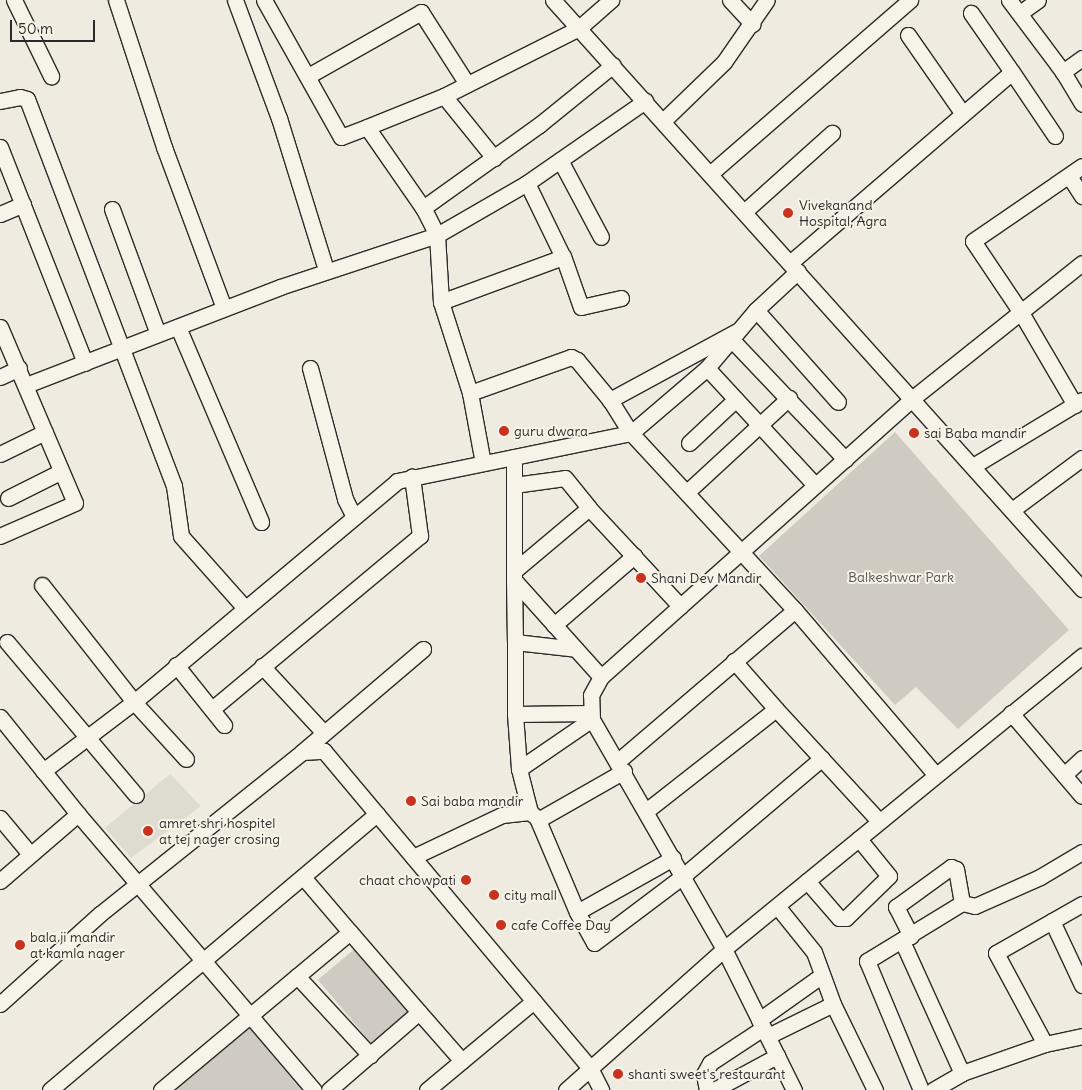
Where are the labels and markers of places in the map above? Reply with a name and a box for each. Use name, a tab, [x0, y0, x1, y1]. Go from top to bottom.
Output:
place label: Vivekanand Hospital, Agra	[799, 197, 887, 230]
marker: Vivekanand Hospital, Agra	[781, 206, 795, 220]
place label: guru dwara	[514, 423, 588, 439]
marker: guru dwara	[498, 425, 510, 437]
place label: sai Baba mandir	[924, 425, 1027, 441]
marker: sai Baba mandir	[908, 427, 920, 439]
place label: Shani Dev Mandir	[651, 570, 761, 586]
marker: Shani Dev Mandir	[635, 572, 647, 584]
place label: Sai baba mandir	[421, 793, 523, 809]
marker: Sai baba mandir	[405, 795, 417, 807]
place label: amret shri hospitel at tej nager crosing	[159, 815, 280, 848]
marker: amret shri hospitel at tej nager crosing	[141, 824, 155, 838]
place label: chaat chowpati	[359, 872, 456, 888]
marker: chaat chowpati	[460, 874, 472, 886]
place label: city mall	[504, 887, 557, 903]
marker: city mall	[488, 889, 500, 901]
place label: cafe Coffee Day	[511, 917, 611, 933]
marker: cafe Coffee Day	[495, 919, 507, 931]
place label: bala ji mandir at kamla nager	[30, 929, 125, 962]
marker: bala ji mandir at kamla nager	[14, 939, 26, 951]
place label: shanti sweet's restaurant	[628, 1066, 785, 1082]
marker: shanti sweet's restaurant	[612, 1068, 624, 1080]

